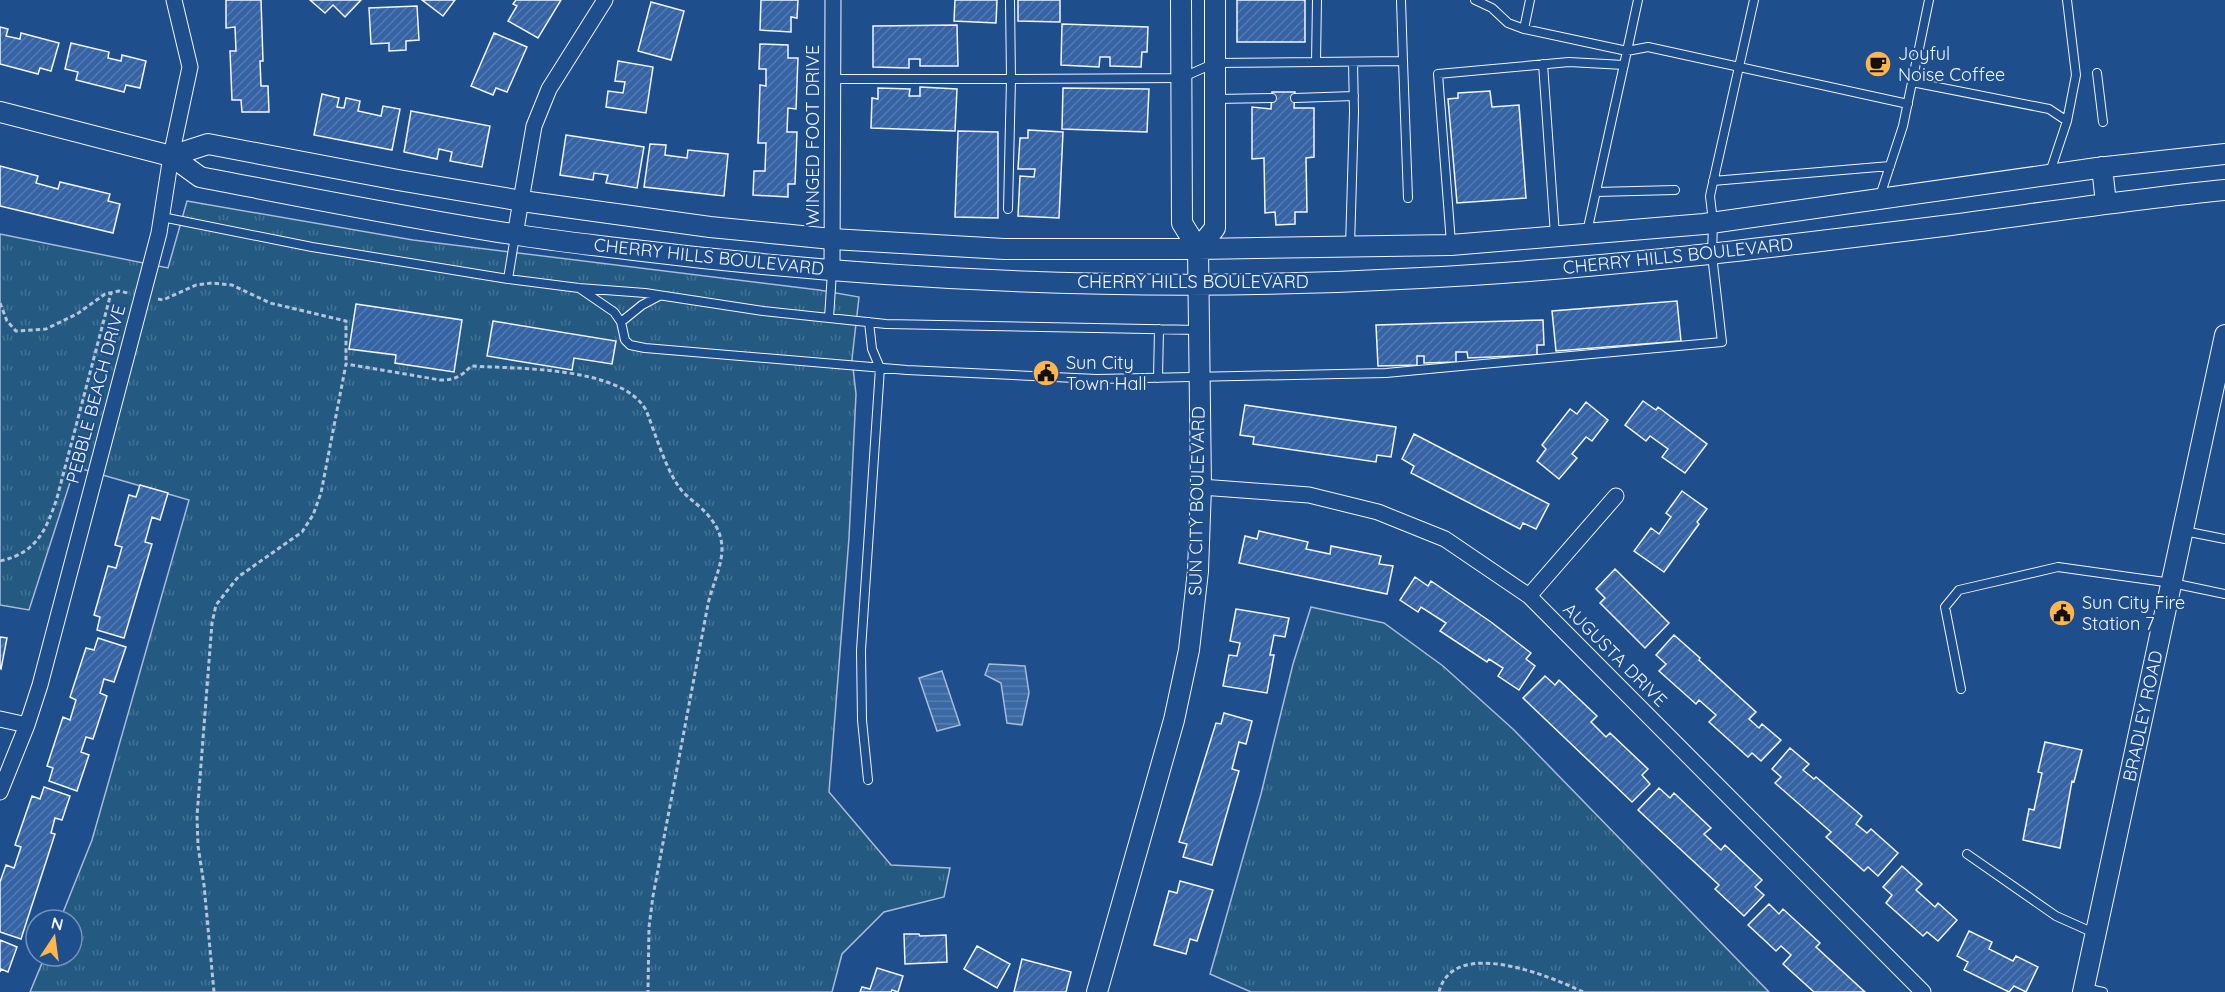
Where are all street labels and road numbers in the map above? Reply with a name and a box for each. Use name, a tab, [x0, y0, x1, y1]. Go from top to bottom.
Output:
street label: WINGED FOOT DRIVE	[801, 45, 824, 225]
street label: CHERRY HILLS BOULEVARD	[1562, 232, 1794, 279]
street label: CHERRY HILLS BOULEVARD	[593, 233, 825, 280]
street label: CHERRY HILLS BOULEVARD	[1077, 270, 1309, 293]
street label: PEBBLE BEACH DRIVE	[61, 302, 130, 486]
street label: SUN CITY BOULEVARD	[1183, 406, 1210, 596]
street label: AUGUSTA DRIVE	[1558, 598, 1672, 712]
street label: BRADLEY ROAD	[2117, 648, 2168, 783]

